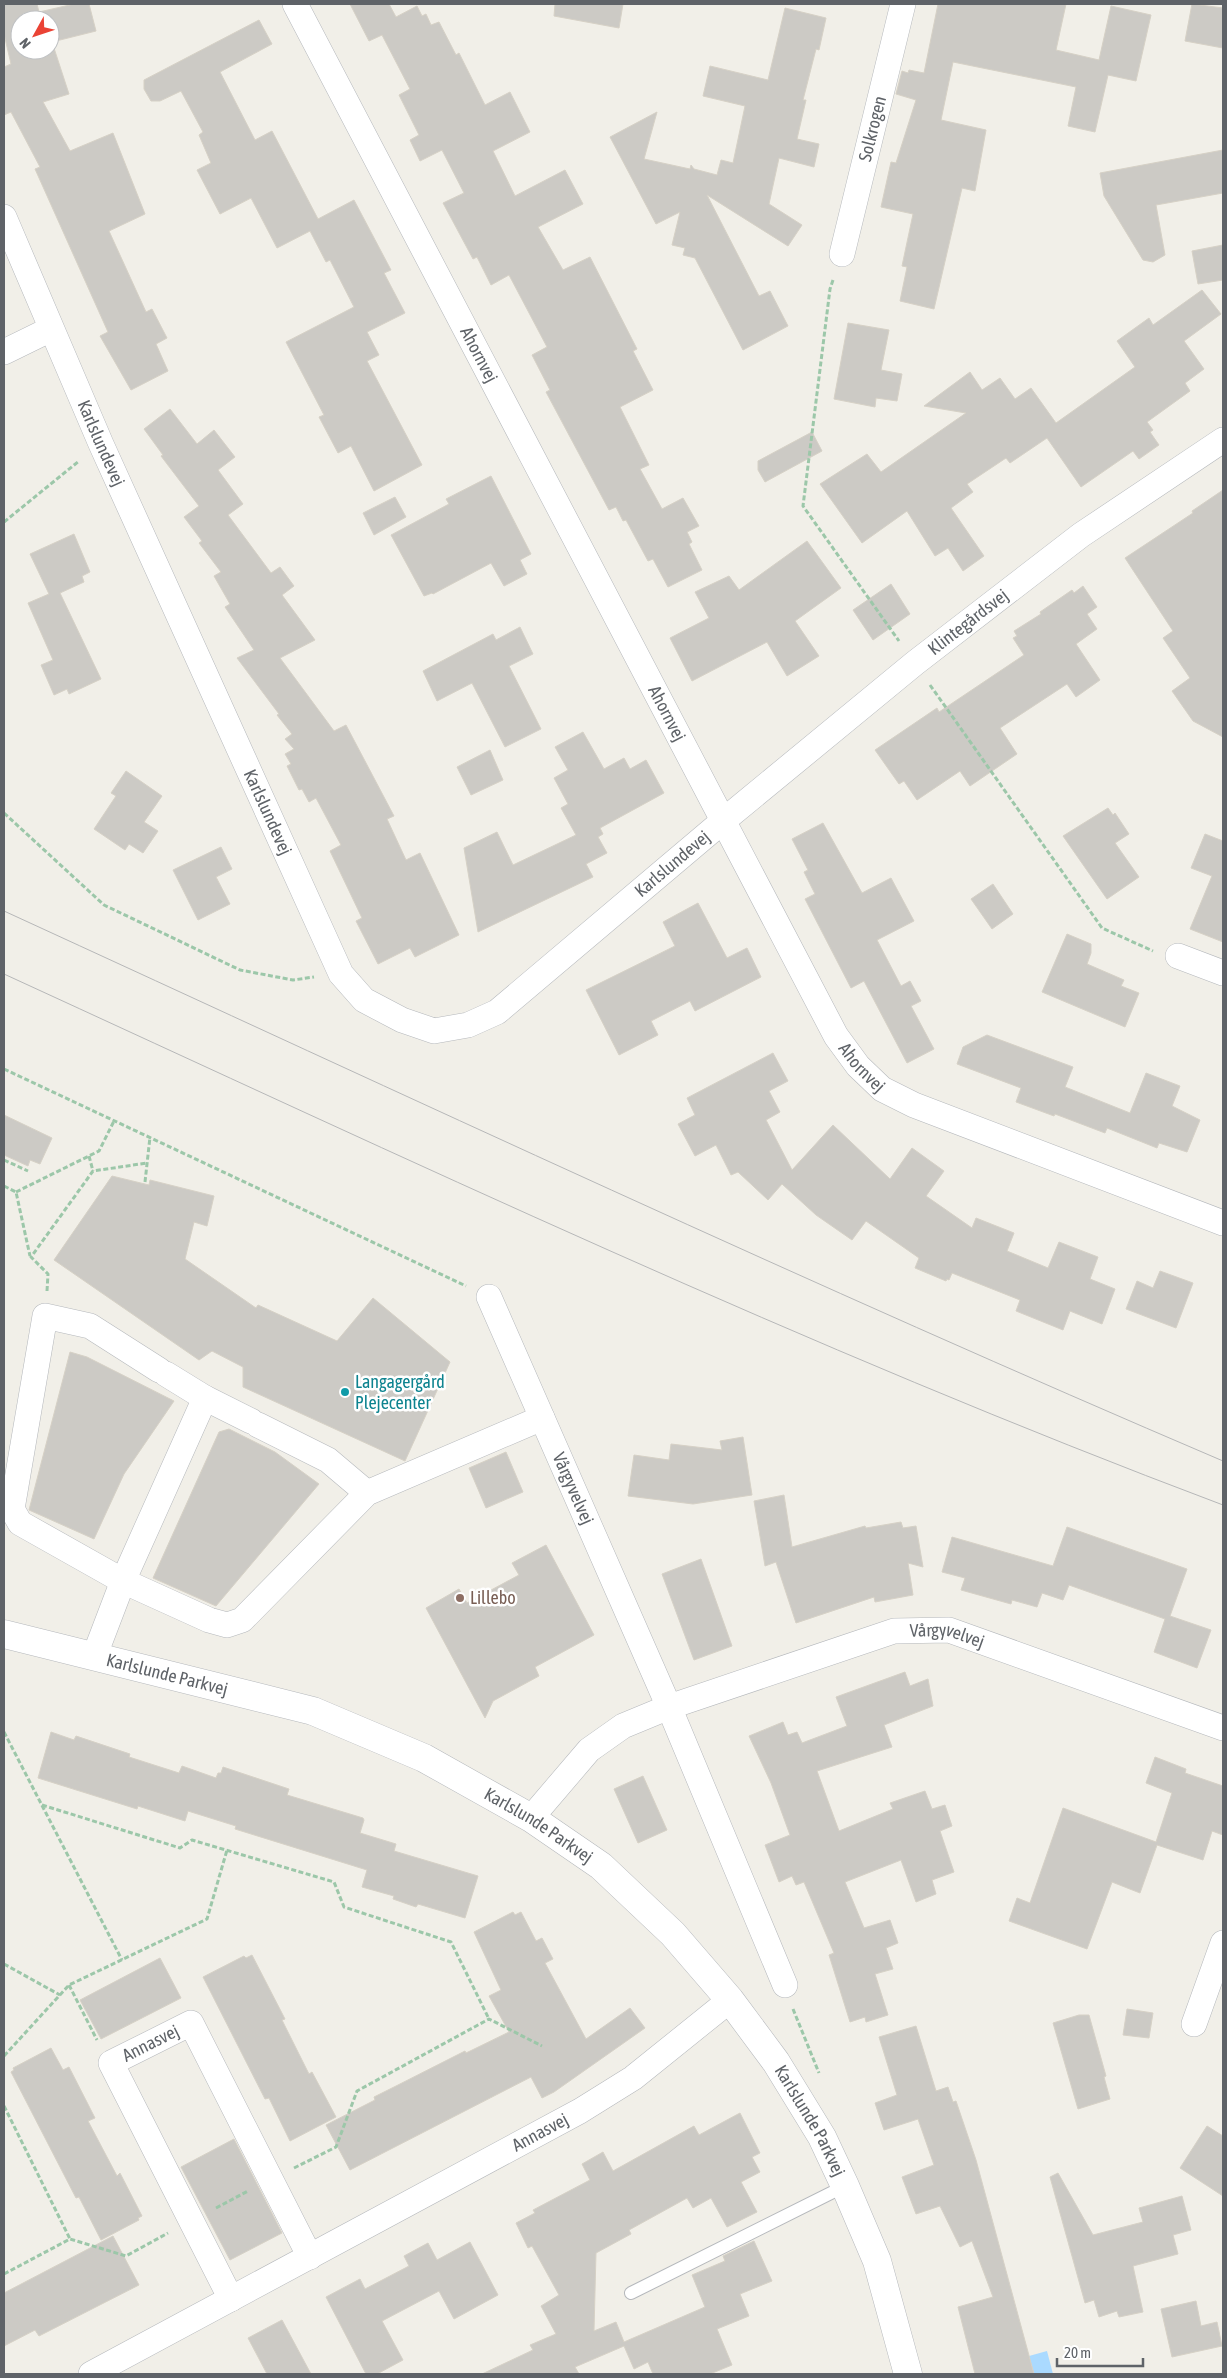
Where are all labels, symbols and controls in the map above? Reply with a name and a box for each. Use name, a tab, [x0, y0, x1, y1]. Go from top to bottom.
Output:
north arrow	[10, 10, 60, 60]
text: N	[16, 35, 34, 52]
street label: Solkrogen	[854, 94, 890, 164]
street label: Ahornvej	[456, 323, 502, 386]
street label: Karlslundevej	[73, 397, 130, 489]
street label: Klintegårdsvej	[924, 584, 1012, 659]
street label: Ahornvej	[644, 682, 690, 744]
street label: Karlslundevej	[240, 766, 297, 858]
street label: Karlslundevej	[630, 826, 714, 901]
street label: Ahornvej	[834, 1038, 890, 1096]
place label: Langagergård Plejecenter	[355, 1371, 445, 1413]
marker: Langagergård Plejecenter	[339, 1386, 351, 1398]
street label: Vårgyvelvej	[549, 1449, 598, 1527]
place label: Lillebo	[470, 1587, 516, 1608]
marker: Lillebo	[454, 1592, 466, 1604]
street label: Vårgyvelvej	[909, 1619, 987, 1652]
street label: Karlslunde Parkvej	[104, 1649, 230, 1699]
street label: Karlslunde Parkvej	[481, 1783, 597, 1867]
street label: Annasvej	[119, 2020, 182, 2066]
street label: Karlslunde Parkvej	[771, 2061, 850, 2179]
street label: Annasvej	[508, 2108, 572, 2156]
scale bar	[1057, 2336, 1143, 2368]
text: 20 m	[1064, 2344, 1091, 2361]

